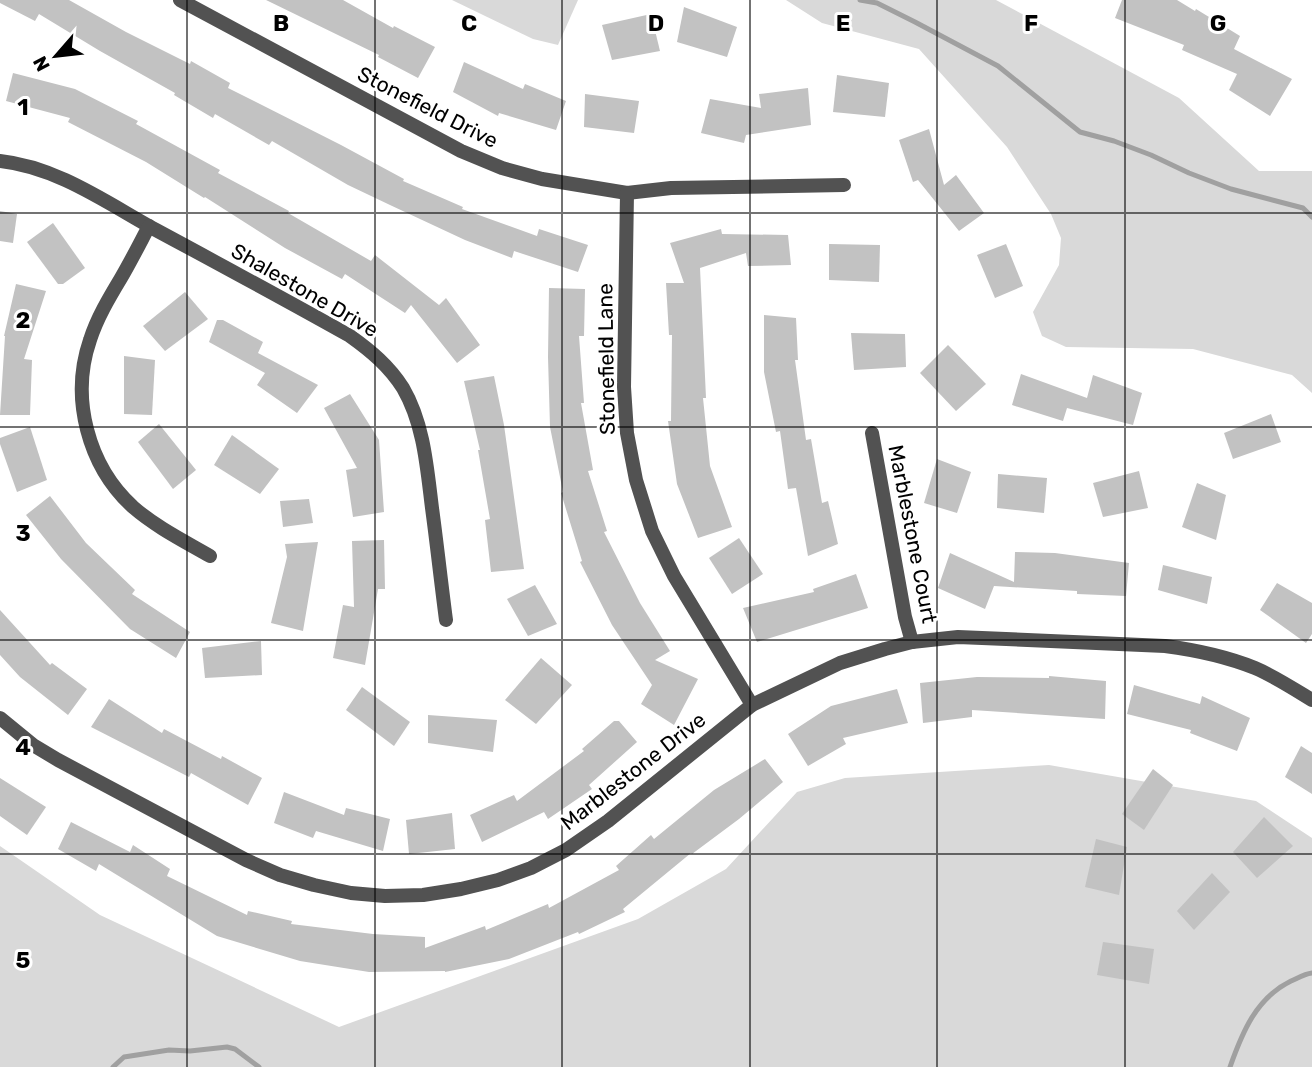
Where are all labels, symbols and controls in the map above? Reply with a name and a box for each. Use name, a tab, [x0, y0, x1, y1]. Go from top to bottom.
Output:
text: B	[273, 9, 289, 37]
text: C	[461, 9, 477, 37]
text: D	[648, 9, 664, 37]
text: E	[836, 9, 850, 37]
text: F	[1024, 9, 1038, 37]
text: G	[1210, 9, 1226, 37]
north arrow	[21, 21, 91, 91]
text: N	[28, 52, 55, 75]
street label: Stonefield Drive	[354, 61, 502, 153]
text: 1	[17, 93, 29, 121]
street label: Shalestone Drive	[227, 238, 383, 342]
street label: Stonefield Lane	[592, 283, 620, 435]
text: 2	[16, 306, 30, 334]
street label: Marblestone Court	[883, 443, 943, 625]
text: 3	[15, 519, 31, 547]
street label: Marblestone Drive	[556, 707, 710, 835]
text: 4	[15, 733, 31, 761]
text: 5	[16, 946, 31, 974]

